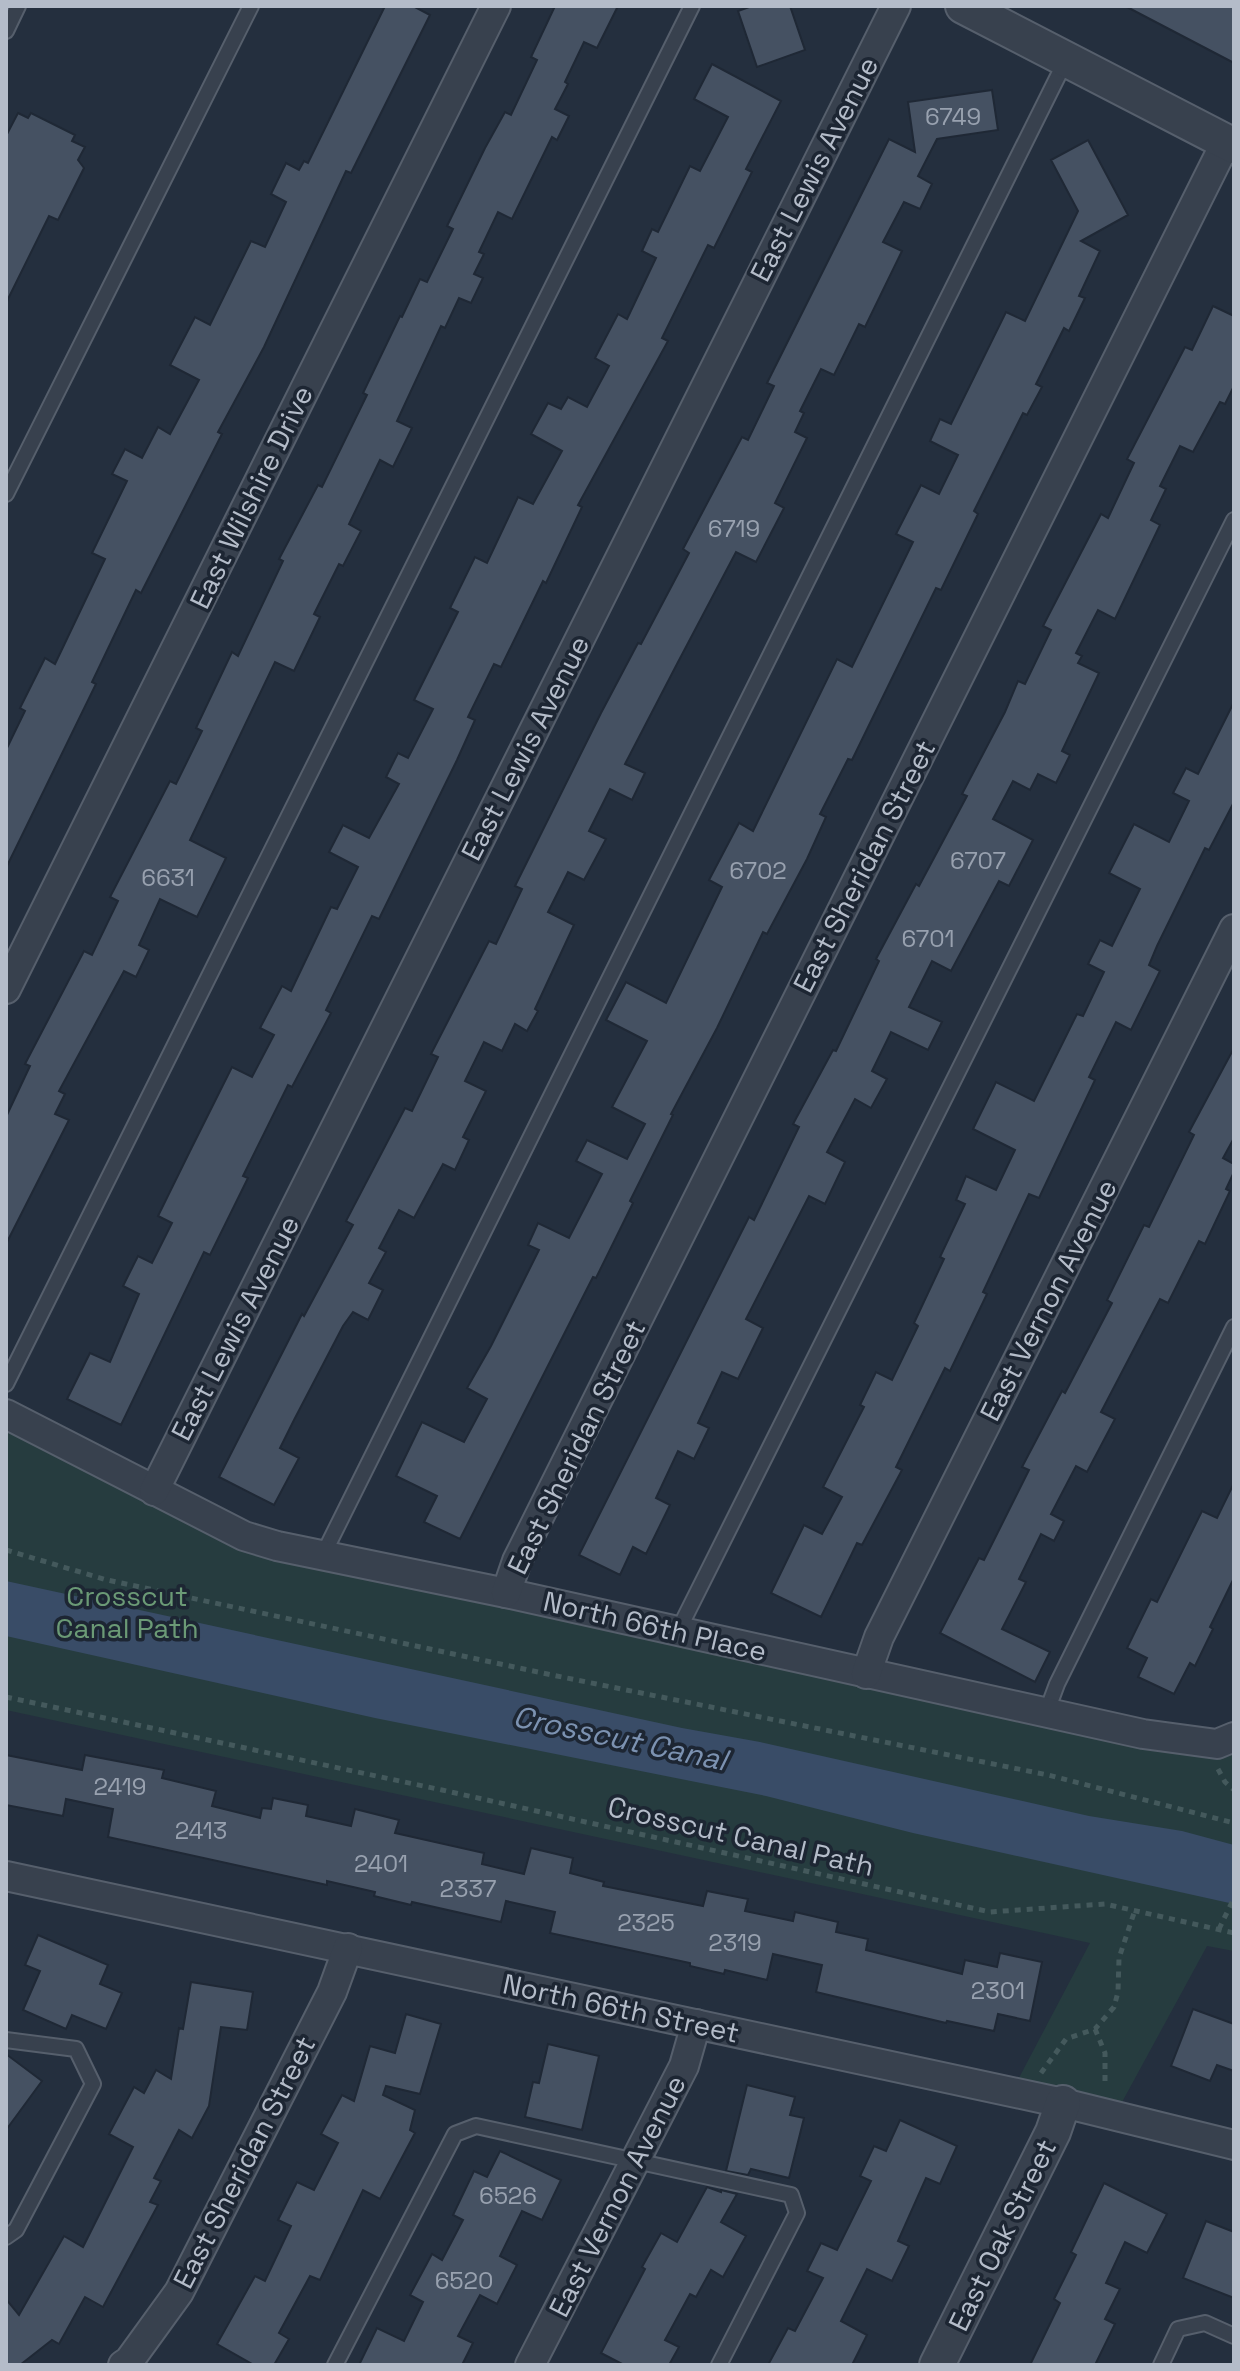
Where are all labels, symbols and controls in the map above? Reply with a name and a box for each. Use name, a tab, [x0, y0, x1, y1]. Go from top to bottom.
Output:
street label: East Lewis Avenue	[742, 51, 886, 287]
house number: 6749	[925, 101, 981, 132]
street label: East Wilshire Drive	[181, 379, 321, 615]
house number: 6719	[708, 513, 760, 544]
street label: East Lewis Avenue	[453, 630, 597, 866]
street label: East Sheridan Street	[785, 734, 943, 998]
house number: 6707	[950, 845, 1006, 876]
house number: 6702	[729, 855, 787, 886]
house number: 6631	[141, 862, 195, 893]
house number: 6701	[901, 923, 955, 954]
street label: East Vernon Avenue	[971, 1173, 1125, 1427]
street label: East Lewis Avenue	[163, 1210, 307, 1446]
street label: East Sheridan Street	[499, 1314, 653, 1580]
park label: Crosscut Canal Path	[55, 1578, 199, 1646]
street label: North 66th Place	[540, 1583, 770, 1669]
water label: Crosscut Canal	[510, 1696, 734, 1780]
house number: 2419	[94, 1771, 146, 1802]
street label: Crosscut Canal Path	[604, 1788, 878, 1884]
house number: 2413	[175, 1815, 227, 1846]
house number: 2401	[354, 1848, 408, 1879]
house number: 2337	[440, 1873, 496, 1904]
house number: 2325	[617, 1907, 675, 1938]
house number: 2319	[708, 1927, 762, 1958]
street label: North 66th Street	[499, 1965, 743, 2051]
house number: 2301	[971, 1975, 1025, 2006]
street label: East Sheridan Street	[165, 2030, 323, 2294]
street label: East Vernon Avenue	[540, 2069, 694, 2323]
street label: East Oak Street	[940, 2133, 1064, 2337]
house number: 6526	[479, 2180, 537, 2211]
house number: 6520	[435, 2265, 493, 2296]

